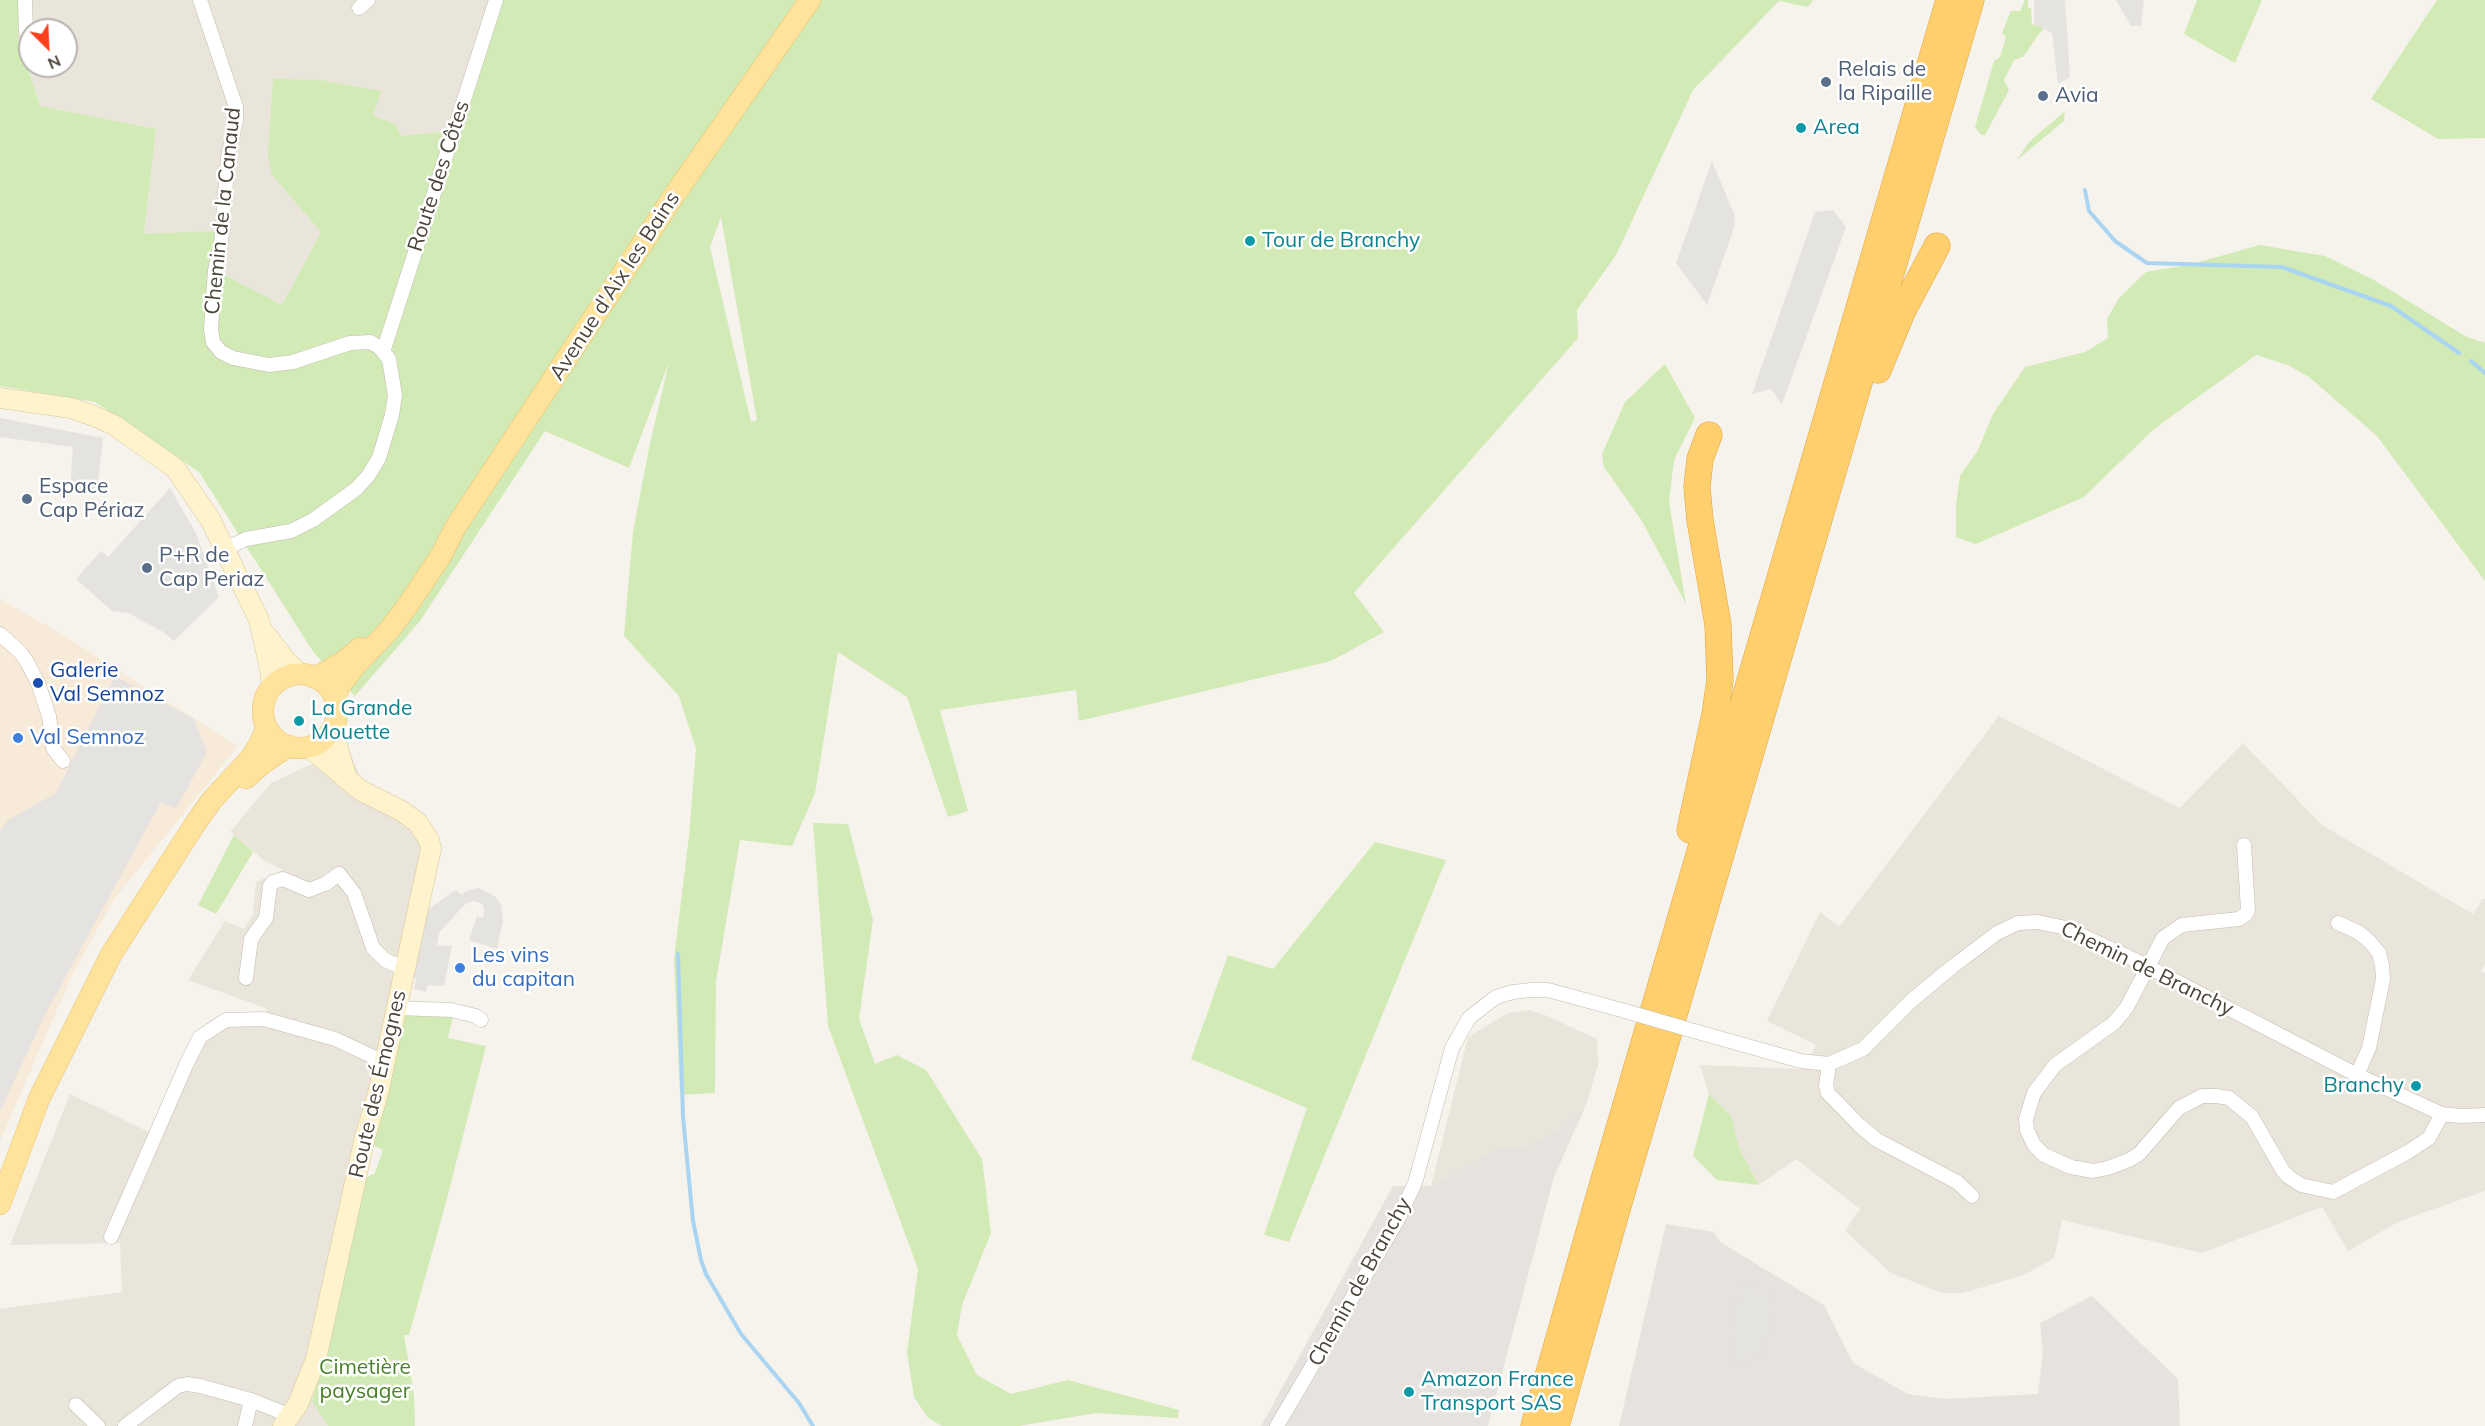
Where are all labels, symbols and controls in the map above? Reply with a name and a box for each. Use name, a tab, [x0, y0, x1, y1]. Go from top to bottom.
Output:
north arrow	[18, 18, 78, 78]
text: N	[45, 51, 64, 74]
place label: Relais de la Ripaille	[1838, 57, 1932, 107]
marker: Relais de la Ripaille	[1819, 75, 1833, 89]
place label: Avia	[2055, 83, 2099, 109]
marker: Avia	[2036, 89, 2050, 103]
street label: Route des Côtes	[403, 97, 475, 255]
street label: Chemin de la Canaud	[200, 106, 246, 316]
place label: Area	[1813, 115, 1860, 141]
marker: Area	[1794, 121, 1808, 135]
street label: Avenue d'Aix les Bains	[545, 187, 685, 385]
place label: Tour de Branchy	[1262, 228, 1420, 254]
marker: Tour de Branchy	[1243, 234, 1257, 248]
place label: Espace Cap Périaz	[39, 474, 144, 524]
marker: Espace Cap Périaz	[20, 492, 34, 506]
place label: P+R de Cap Periaz	[159, 543, 264, 593]
marker: P+R de Cap Periaz	[140, 561, 154, 575]
place label: Galerie Val Semnoz	[50, 658, 165, 708]
marker: Galerie Val Semnoz	[31, 676, 45, 690]
place label: La Grande Mouette	[311, 696, 412, 746]
marker: La Grande Mouette	[292, 714, 306, 728]
place label: Val Semnoz	[30, 725, 145, 751]
marker: Val Semnoz	[11, 731, 25, 745]
street label: Chemin de Branchy	[2056, 916, 2238, 1022]
place label: Les vins du capitan	[472, 943, 575, 993]
marker: Les vins du capitan	[453, 961, 467, 975]
street label: Route des Émognes	[344, 988, 412, 1180]
place label: Branchy	[2324, 1073, 2404, 1099]
marker: Branchy	[2409, 1079, 2423, 1093]
street label: Chemin de Branchy	[1303, 1193, 1417, 1371]
park label: Cimetière paysager	[319, 1355, 411, 1405]
place label: Amazon France Transport SAS	[1421, 1367, 1574, 1417]
marker: Amazon France Transport SAS	[1402, 1385, 1416, 1399]

